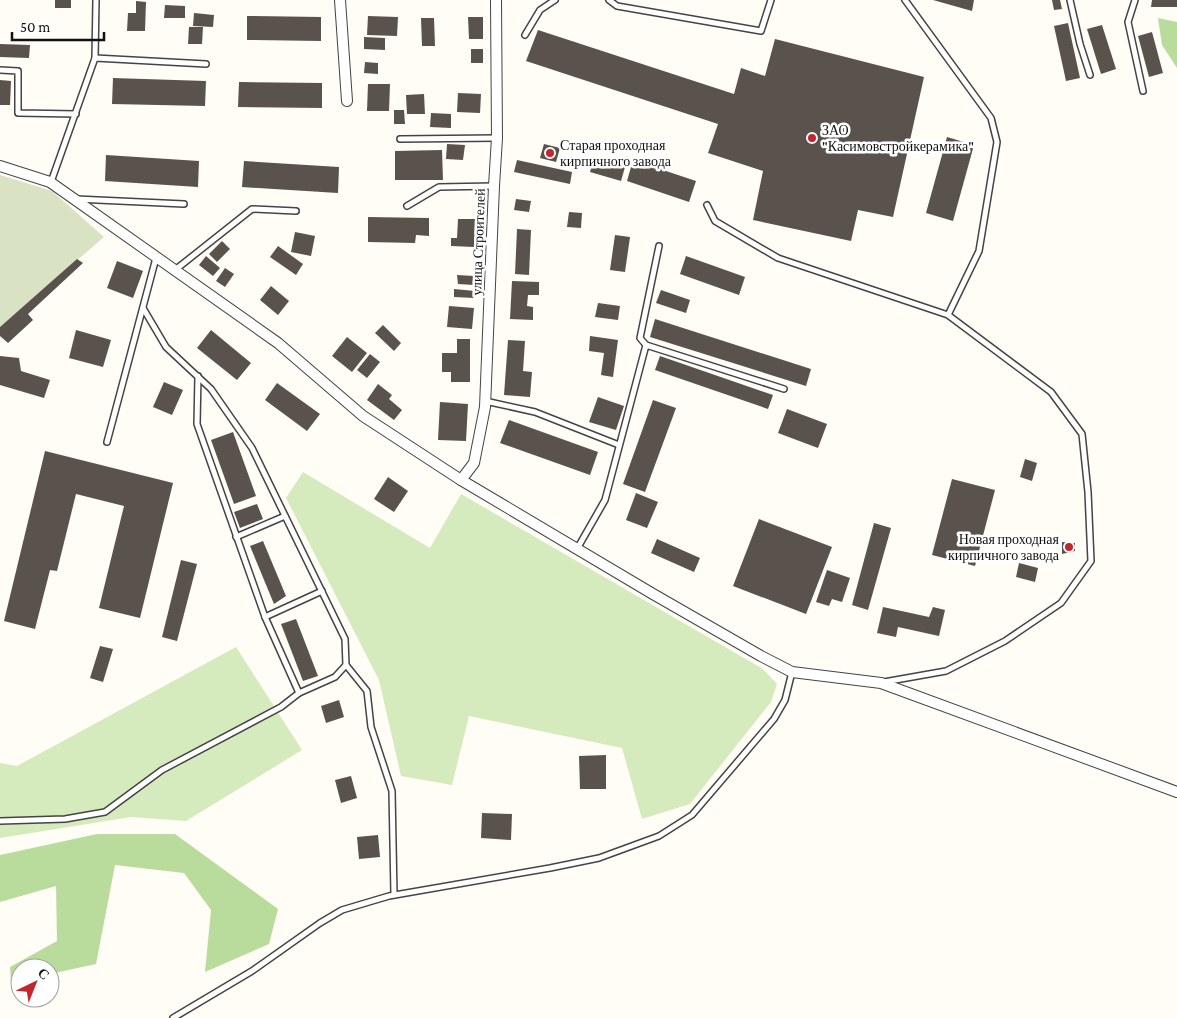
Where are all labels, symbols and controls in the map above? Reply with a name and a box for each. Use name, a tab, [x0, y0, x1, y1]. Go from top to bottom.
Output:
scale bar	[12, 10, 105, 42]
text: 50 m	[20, 19, 50, 35]
place label: ЗАО "Касимовстройкерамика"	[822, 122, 974, 154]
marker: ЗАО "Касимовстройкерамика"	[806, 132, 818, 144]
place label: Старая проходная кирпичного завода	[560, 137, 672, 169]
marker: Старая проходная кирпичного завода	[544, 147, 556, 159]
street label: улица Строителей	[468, 188, 488, 296]
place label: Новая проходная кирпичного завода	[948, 531, 1060, 563]
marker: Новая проходная кирпичного завода	[1063, 541, 1075, 553]
north arrow	[10, 958, 60, 1008]
text: С	[35, 964, 53, 983]

